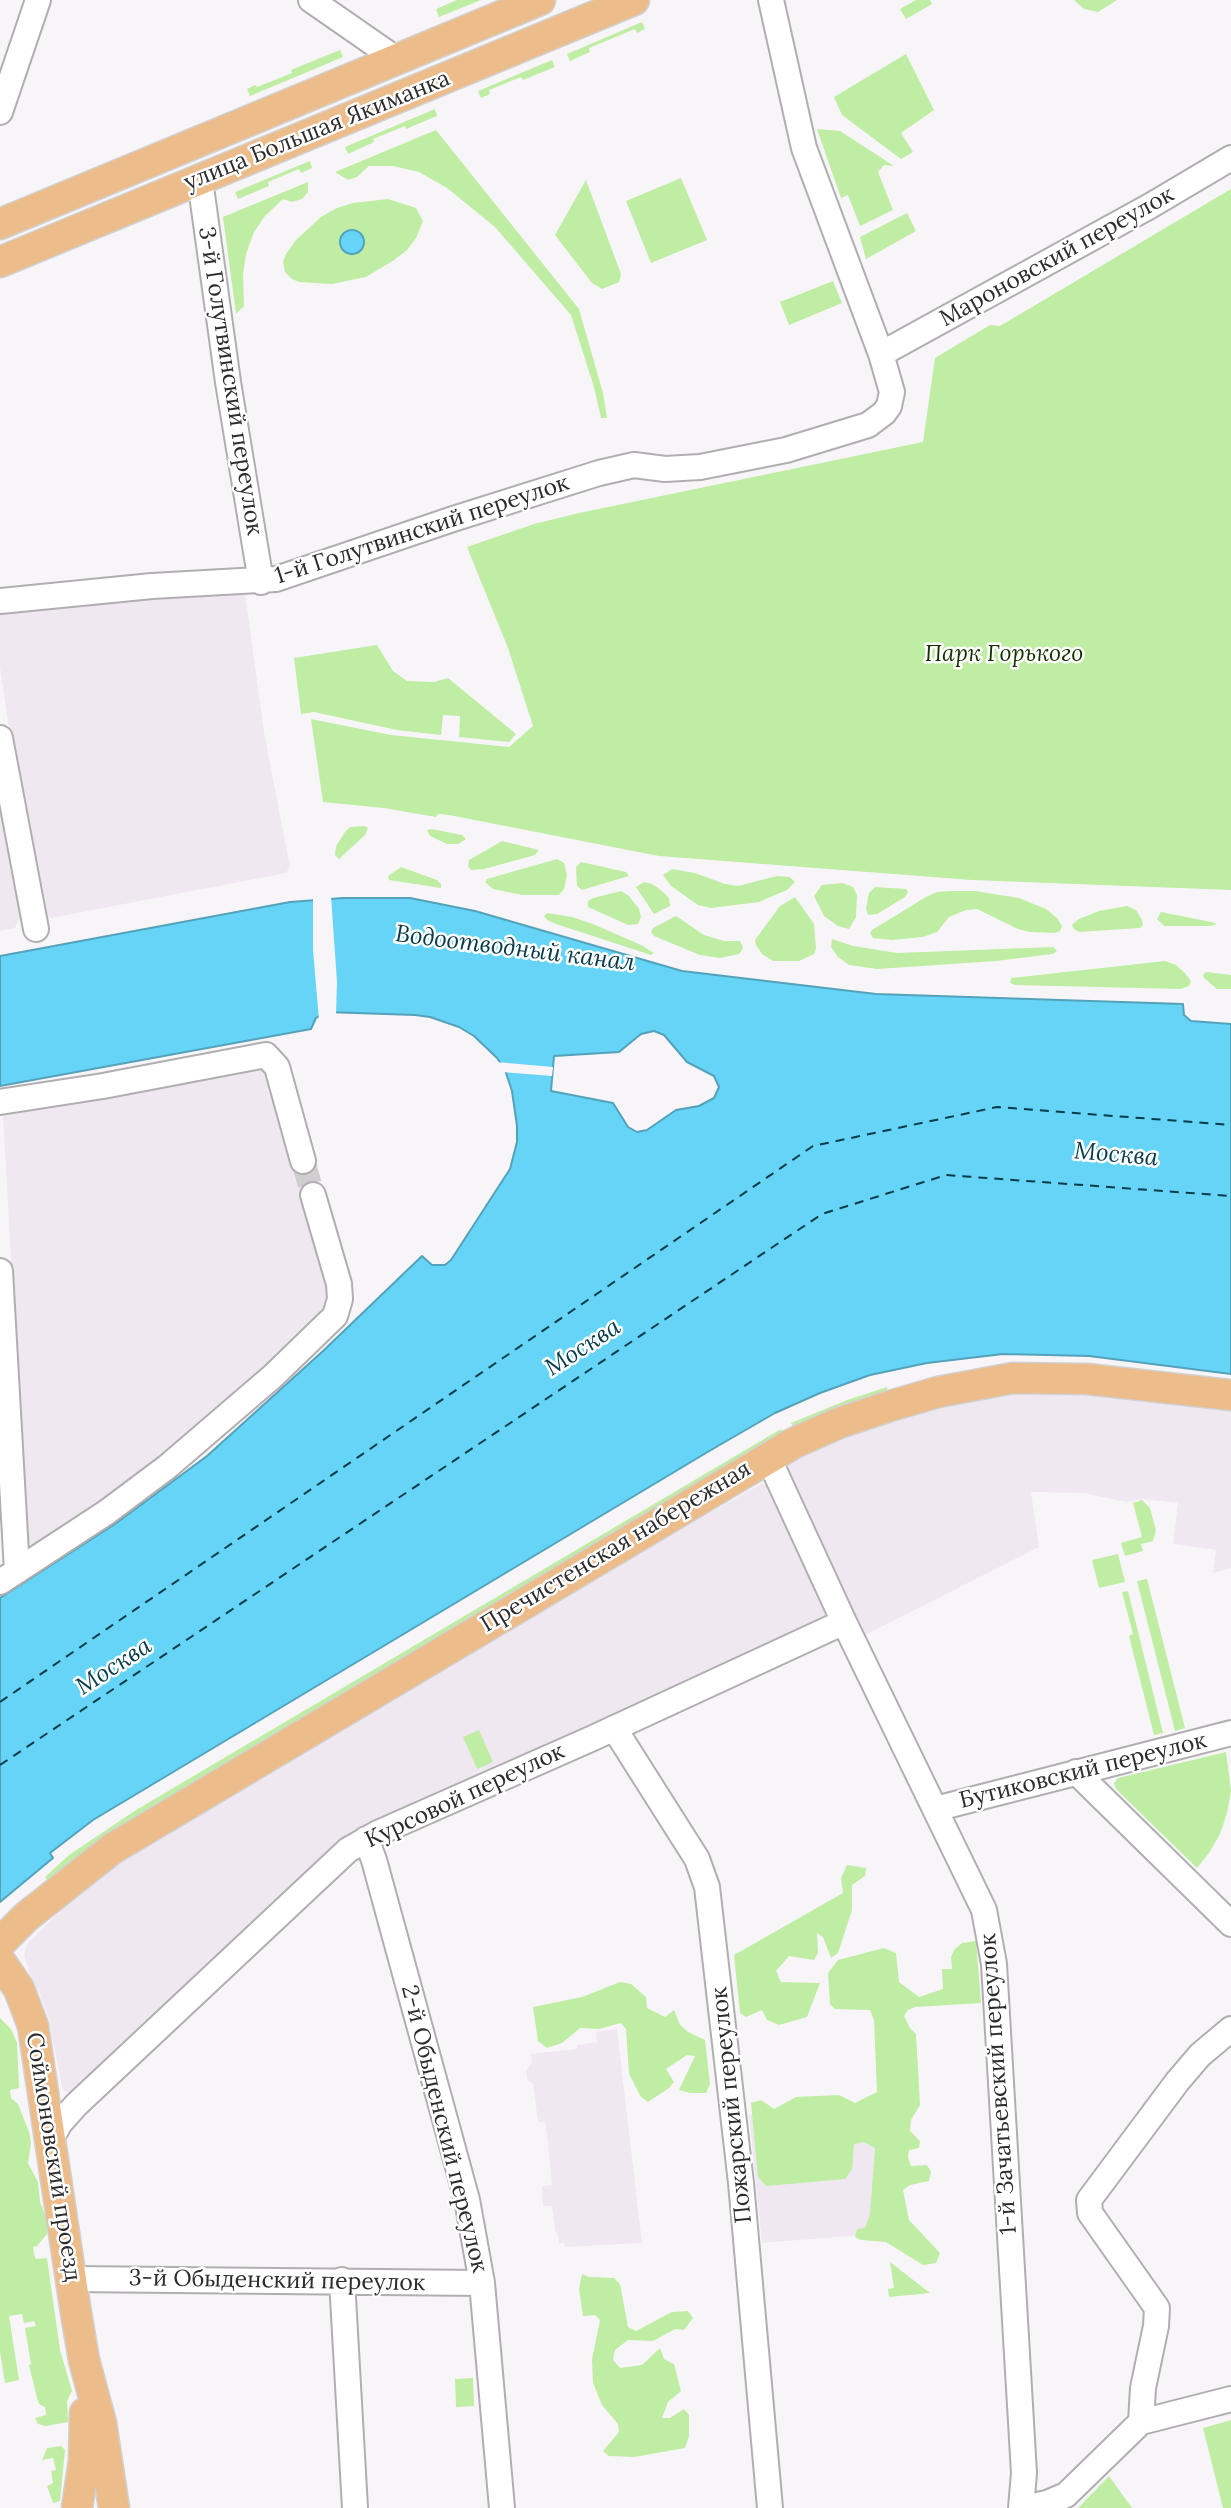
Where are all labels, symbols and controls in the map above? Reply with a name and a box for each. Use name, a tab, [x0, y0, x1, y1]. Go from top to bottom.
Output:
street label: улица Большая Якиманка	[180, 65, 454, 197]
street label: Мароновский переулок	[935, 181, 1179, 333]
street label: 3-й Голутвинский переулок	[192, 225, 268, 537]
street label: 1-й Голутвинский переулок	[272, 469, 572, 591]
park label: Парк Горького	[925, 640, 1083, 668]
water label: Водоотводный канал	[394, 920, 636, 978]
water label: Москва	[1073, 1137, 1159, 1173]
water label: Москва	[540, 1313, 626, 1383]
street label: Пречистенская набережная	[476, 1455, 756, 1639]
water label: Москва	[71, 1632, 157, 1702]
street label: Бутиковский переулок	[957, 1727, 1209, 1815]
street label: Курсовой переулок	[361, 1738, 569, 1854]
street label: 1-й Зачатьевский переулок	[975, 1933, 1023, 2235]
street label: 2-й Обыденский переулок	[395, 1982, 493, 2276]
street label: Пожарский переулок	[706, 1985, 758, 2225]
street label: Соймоновский проезд	[20, 2031, 86, 2283]
street label: 3-й Обыденский переулок	[129, 2265, 425, 2297]

